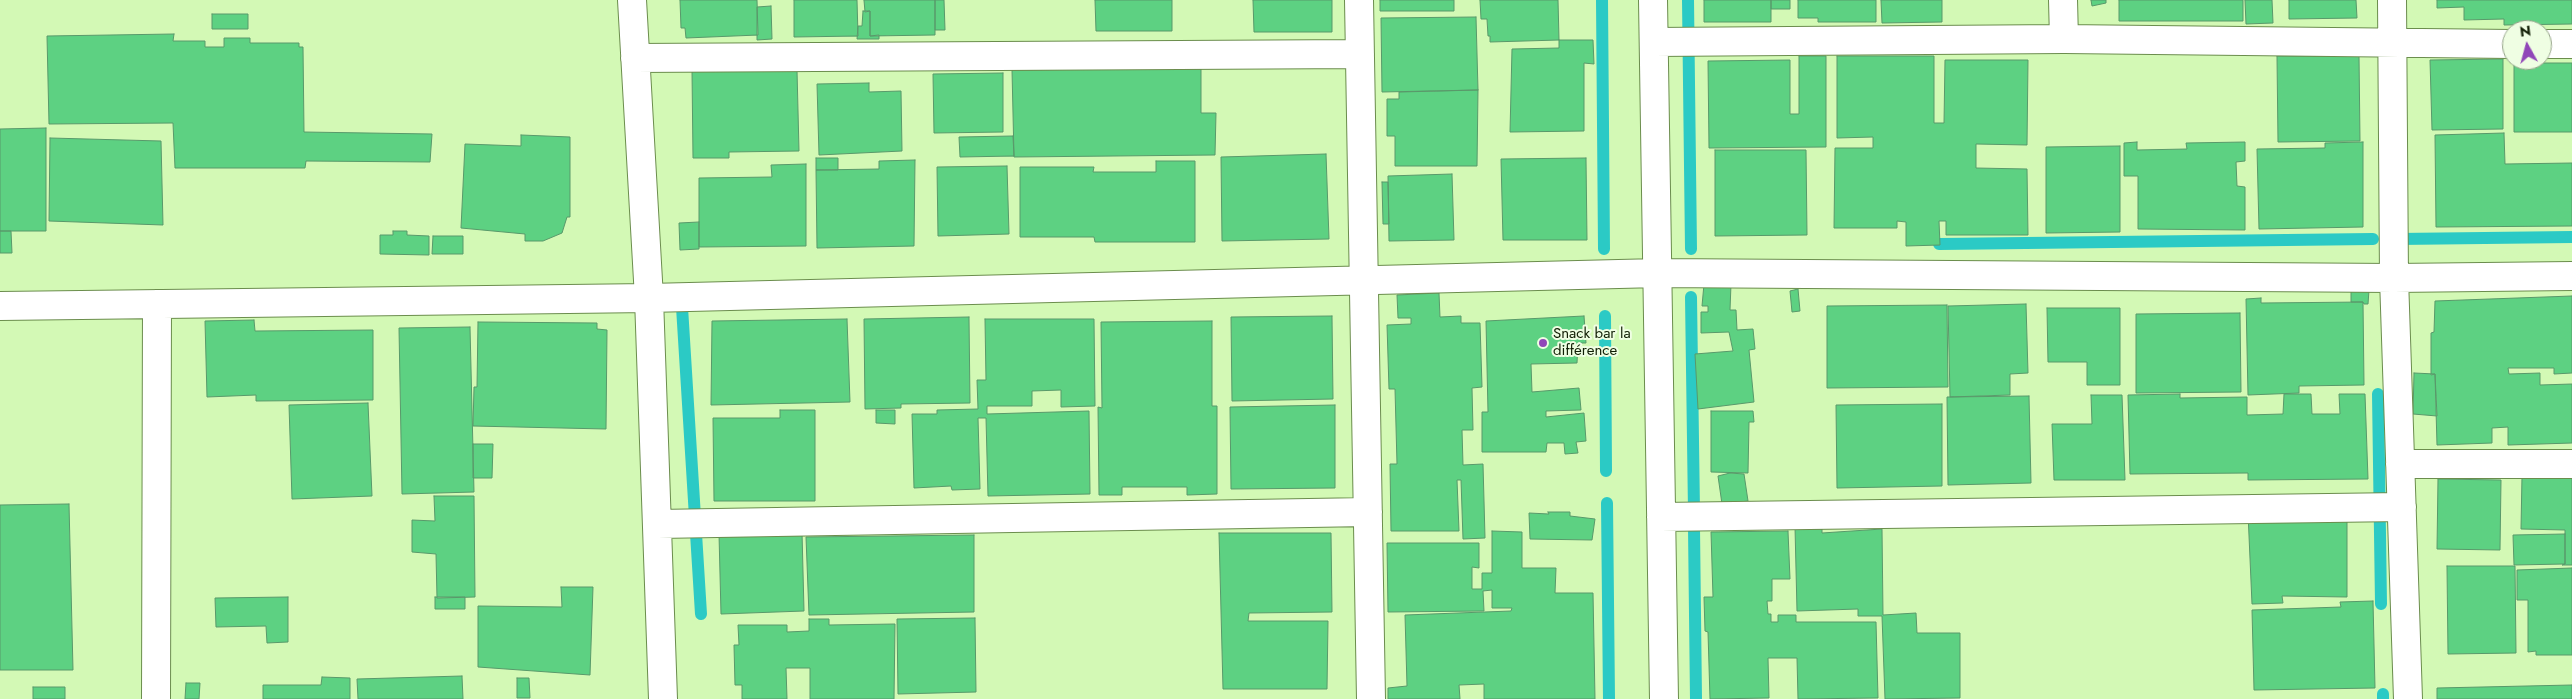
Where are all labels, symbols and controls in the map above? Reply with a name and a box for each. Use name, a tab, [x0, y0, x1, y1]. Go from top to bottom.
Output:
north arrow	[2502, 20, 2552, 70]
text: N	[2519, 21, 2532, 42]
place label: Snack bar la différence	[1553, 325, 1631, 360]
marker: Snack bar la différence	[1537, 337, 1549, 349]

